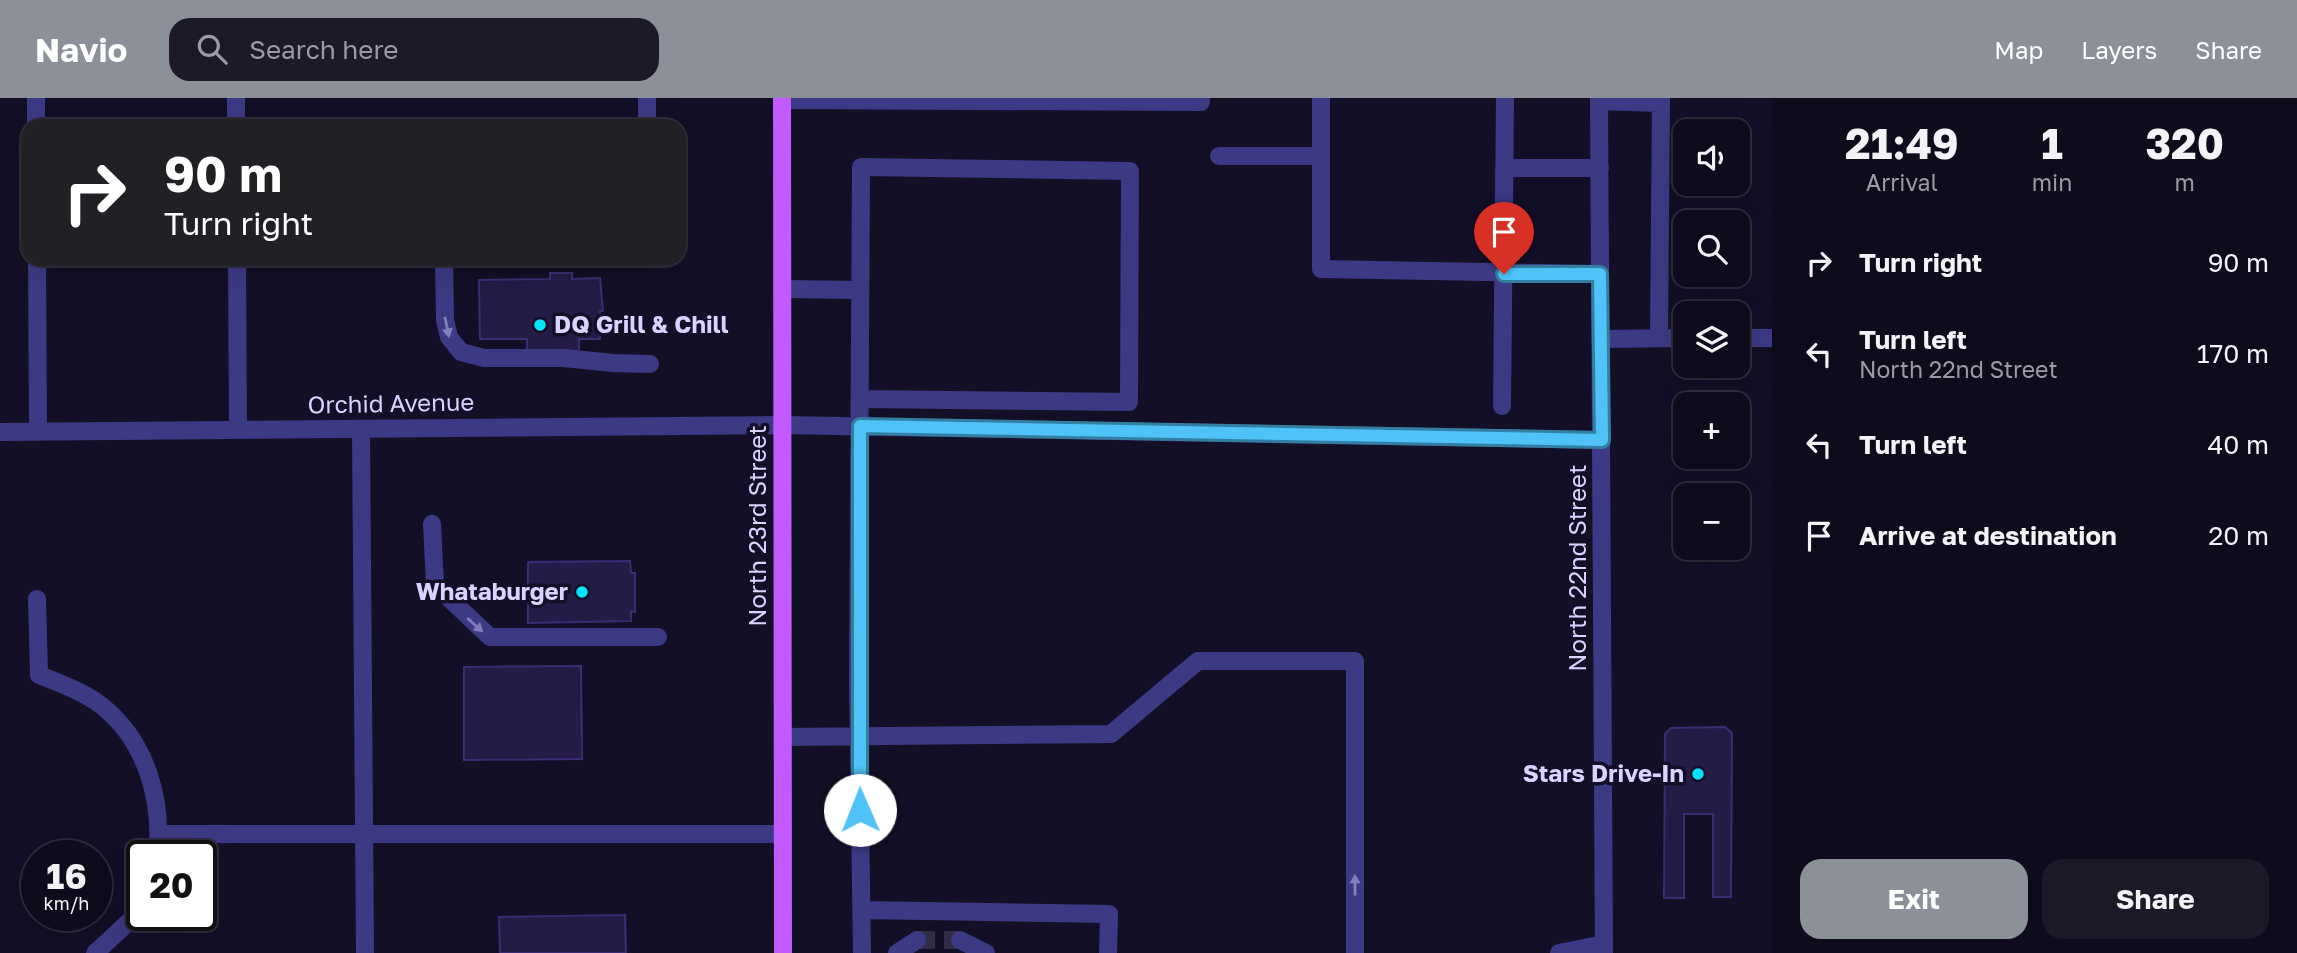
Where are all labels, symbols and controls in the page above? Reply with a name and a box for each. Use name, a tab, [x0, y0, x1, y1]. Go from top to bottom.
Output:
search box	[169, 18, 659, 81]
text: Navio	[35, 30, 127, 69]
icon: search	[193, 30, 231, 68]
text: Search here	[249, 34, 398, 65]
text: Map	[1994, 35, 2043, 64]
text: Layers	[2081, 35, 2157, 64]
text: Share	[2195, 35, 2262, 64]
text: 21:49	[1845, 118, 1959, 168]
text: 1	[2041, 118, 2063, 168]
text: 320	[2145, 118, 2224, 168]
map controls	[1673, 119, 1750, 560]
button: sound	[1673, 119, 1750, 196]
text: 90 m	[164, 144, 282, 203]
icon: right	[49, 147, 140, 238]
text: Arrival	[1866, 168, 1938, 196]
text: min	[2032, 168, 2072, 196]
text: m	[2174, 168, 2195, 196]
pin	[1474, 202, 1534, 274]
text: Turn right	[164, 204, 313, 242]
button: search	[1673, 210, 1750, 287]
icon: arrive	[1485, 213, 1523, 251]
icon: right	[1800, 244, 1838, 282]
text: Turn right	[1859, 247, 1982, 278]
text: 90 m	[2208, 247, 2269, 278]
button: layers	[1673, 301, 1750, 378]
place label: DQ Grill & Chill	[554, 309, 729, 338]
one-way arrow	[442, 316, 453, 338]
marker: DQ Grill & Chill	[532, 317, 548, 333]
text: Turn left	[1859, 324, 1967, 355]
icon: left	[1800, 335, 1838, 373]
text: 170 m	[2197, 338, 2269, 369]
text: North 22nd Street	[1859, 355, 2058, 383]
street label: Orchid Avenue	[307, 387, 475, 418]
button: +	[1673, 392, 1750, 469]
street label: North 23rd Street	[742, 425, 771, 627]
icon: left	[1800, 426, 1838, 464]
text: Turn left	[1859, 429, 1967, 460]
text: 40 m	[2208, 429, 2269, 460]
street label: North 22nd Street	[1562, 464, 1591, 672]
button: −	[1673, 483, 1750, 560]
icon: arrive	[1800, 517, 1838, 555]
text: Arrive at destination	[1859, 520, 2117, 551]
text: 20 m	[2208, 520, 2269, 551]
place label: Whataburger	[416, 576, 568, 605]
marker: Whataburger	[574, 584, 590, 600]
one-way arrow	[466, 616, 483, 632]
place label: Stars Drive-In	[1523, 758, 1684, 787]
marker: Stars Drive-In	[1690, 766, 1706, 782]
position arrow	[823, 773, 897, 847]
speed limit sign: 20	[126, 840, 217, 931]
text: 16	[46, 855, 87, 897]
button: Exit	[1800, 859, 2028, 939]
button: Share	[2042, 859, 2269, 939]
one-way arrow	[1349, 874, 1361, 896]
text: km/h	[44, 892, 89, 914]

